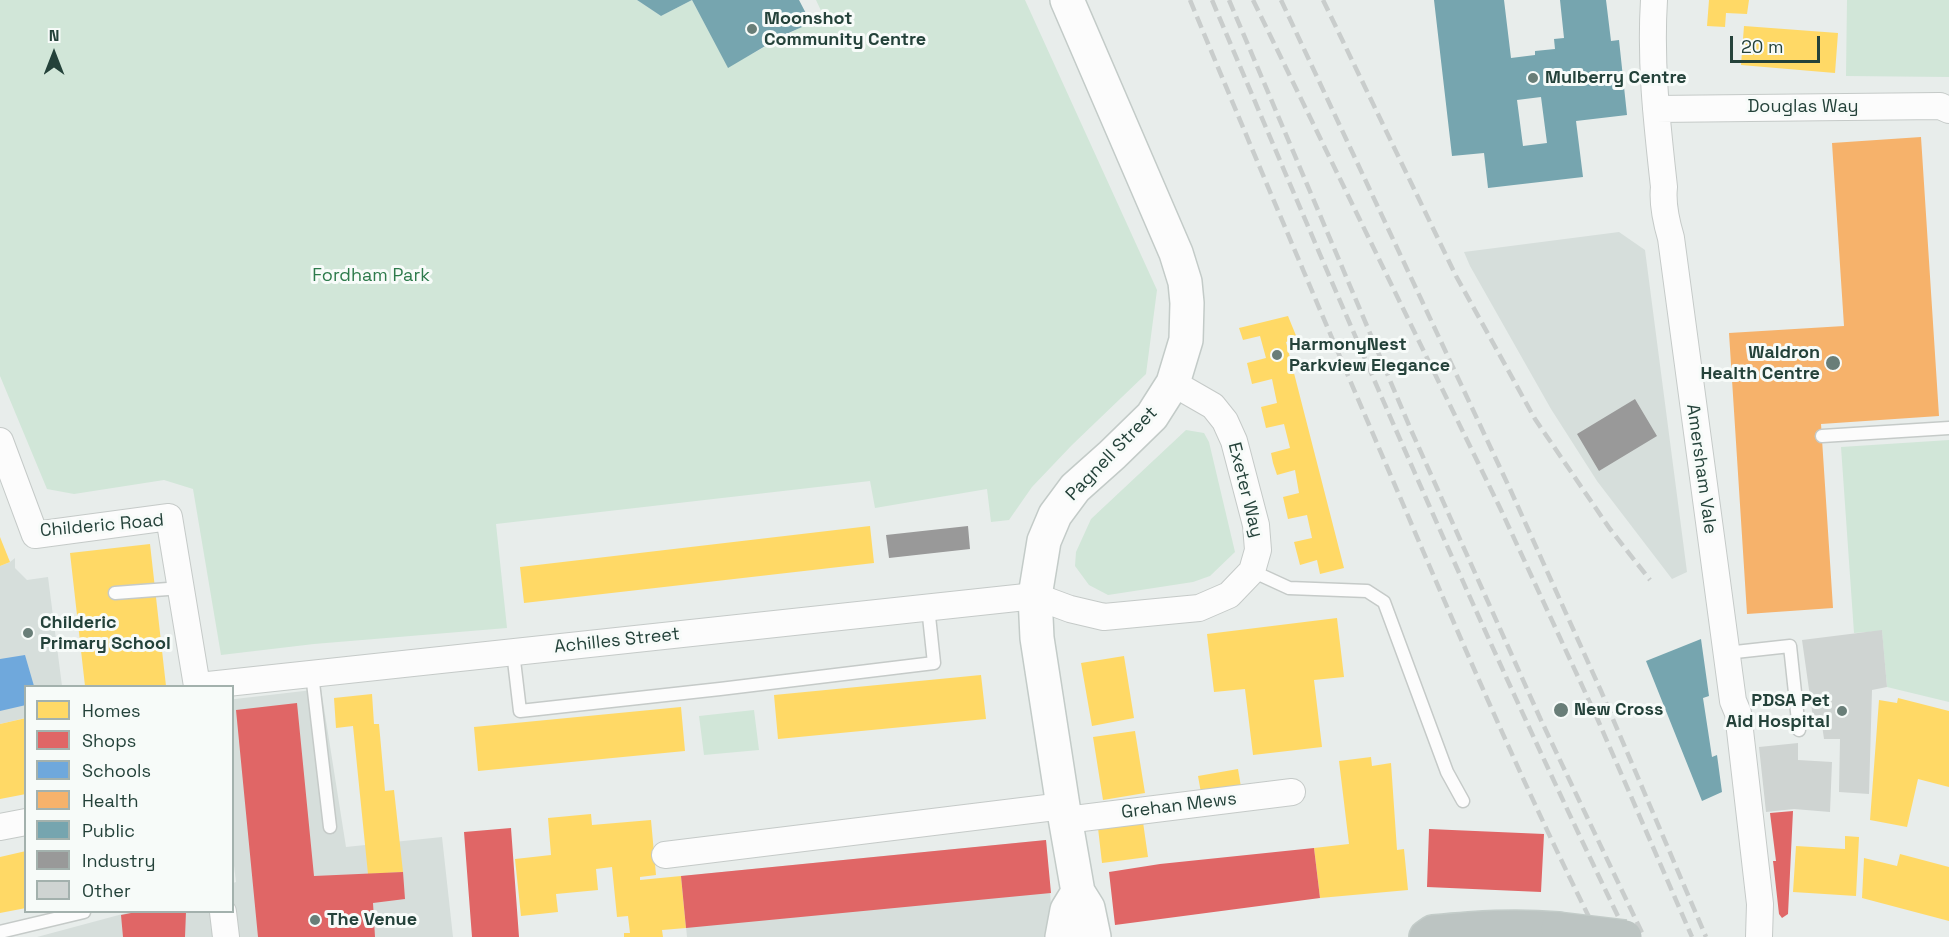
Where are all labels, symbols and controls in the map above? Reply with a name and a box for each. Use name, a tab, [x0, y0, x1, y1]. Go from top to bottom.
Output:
place label: Moonshot Community Centre	[764, 8, 926, 50]
marker: Moonshot Community Centre	[745, 22, 759, 36]
north arrow	[24, 24, 84, 84]
scale bar	[1733, 24, 1823, 62]
text: N	[49, 25, 59, 46]
text: 20 m	[1741, 35, 1784, 58]
place label: Mulberry Centre	[1545, 67, 1687, 89]
marker: Mulberry Centre	[1526, 71, 1540, 85]
street label: Douglas Way	[1747, 96, 1859, 118]
park label: Fordham Park	[312, 265, 430, 287]
place label: HarmonyNest Parkview Elegance	[1289, 334, 1450, 376]
place label: Waldron Health Centre	[1701, 342, 1820, 385]
marker: HarmonyNest Parkview Elegance	[1270, 348, 1284, 362]
marker: Waldron Health Centre	[1824, 354, 1842, 372]
street label: Pagnell Street	[1062, 402, 1162, 506]
street label: Amersham Vale	[1681, 403, 1721, 535]
street label: Exeter Way	[1223, 440, 1267, 540]
street label: Childeric Road	[39, 510, 165, 542]
place label: Childeric Primary School	[40, 612, 171, 654]
street label: Achilles Street	[553, 624, 681, 658]
marker: Childeric Primary School	[21, 626, 35, 640]
legend	[24, 685, 234, 913]
place label: PDSA Pet Aid Hospital	[1726, 690, 1830, 732]
text: Homes	[82, 699, 141, 722]
place label: New Cross	[1574, 699, 1663, 721]
marker: New Cross	[1552, 701, 1570, 719]
marker: PDSA Pet Aid Hospital	[1835, 704, 1849, 718]
text: Shops	[82, 729, 136, 752]
text: Schools	[82, 759, 151, 782]
street label: Grehan Mews	[1120, 788, 1238, 824]
text: Health	[82, 789, 139, 812]
text: Public	[82, 819, 135, 842]
text: Industry	[82, 849, 155, 872]
text: Other	[82, 879, 131, 902]
place label: The Venue	[327, 909, 417, 931]
marker: The Venue	[308, 913, 322, 927]

